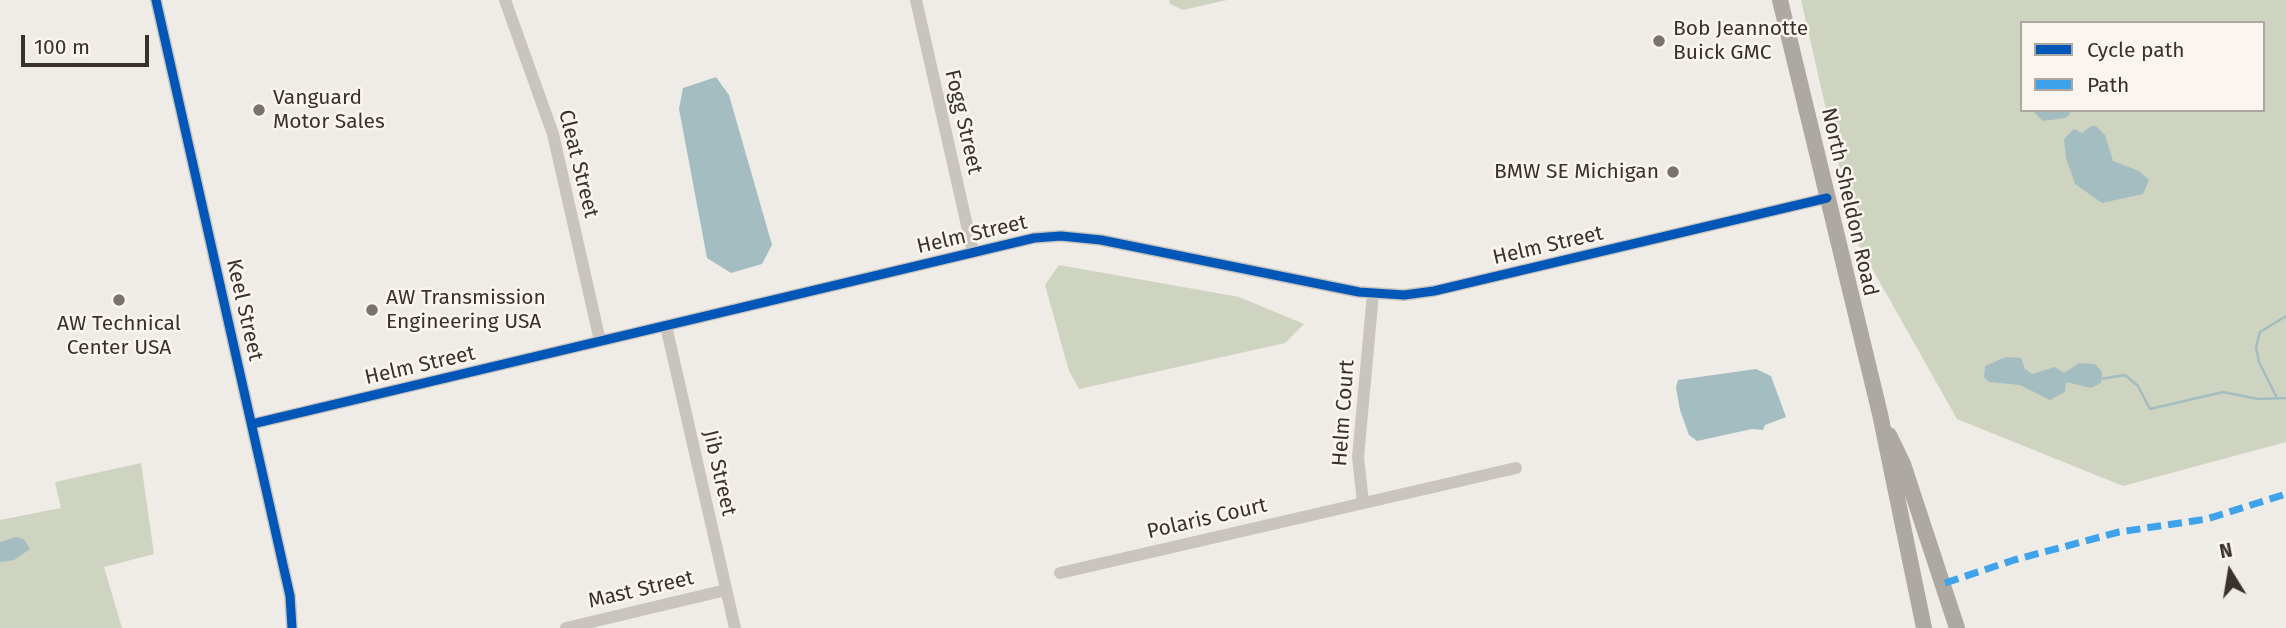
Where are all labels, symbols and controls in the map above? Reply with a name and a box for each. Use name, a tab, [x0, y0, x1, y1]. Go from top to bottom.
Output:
place label: Bob Jeannotte Buick GMC	[1673, 16, 1808, 66]
scale bar	[24, 21, 152, 65]
legend	[2020, 21, 2265, 112]
marker: Bob Jeannotte Buick GMC	[1651, 33, 1667, 49]
text: 100 m	[34, 34, 90, 60]
text: Cycle path	[2087, 37, 2185, 63]
street label: Fogg Street	[939, 67, 987, 177]
text: Path	[2087, 72, 2129, 98]
place label: Vanguard Motor Sales	[273, 85, 385, 135]
marker: Vanguard Motor Sales	[251, 102, 267, 118]
street label: North Sheldon Road	[1815, 105, 1883, 299]
street label: Cleat Street	[552, 107, 604, 221]
place label: BMW SE Michigan	[1494, 159, 1659, 185]
marker: BMW SE Michigan	[1665, 164, 1681, 180]
street label: Helm Street	[914, 210, 1030, 260]
street label: Helm Street	[1490, 221, 1606, 271]
street label: Keel Street	[220, 257, 268, 363]
place label: AW Transmission Engineering USA	[386, 285, 546, 335]
marker: AW Technical Center USA	[111, 292, 127, 308]
marker: AW Transmission Engineering USA	[364, 302, 380, 318]
place label: AW Technical Center USA	[57, 311, 181, 361]
street label: Helm Street	[362, 341, 478, 391]
street label: Helm Court	[1328, 359, 1360, 467]
street label: Jib Street	[697, 428, 741, 518]
street label: Polaris Court	[1145, 493, 1269, 545]
north arrow	[2195, 537, 2265, 607]
text: N	[2218, 538, 2234, 563]
street label: Mast Street	[586, 566, 696, 614]

